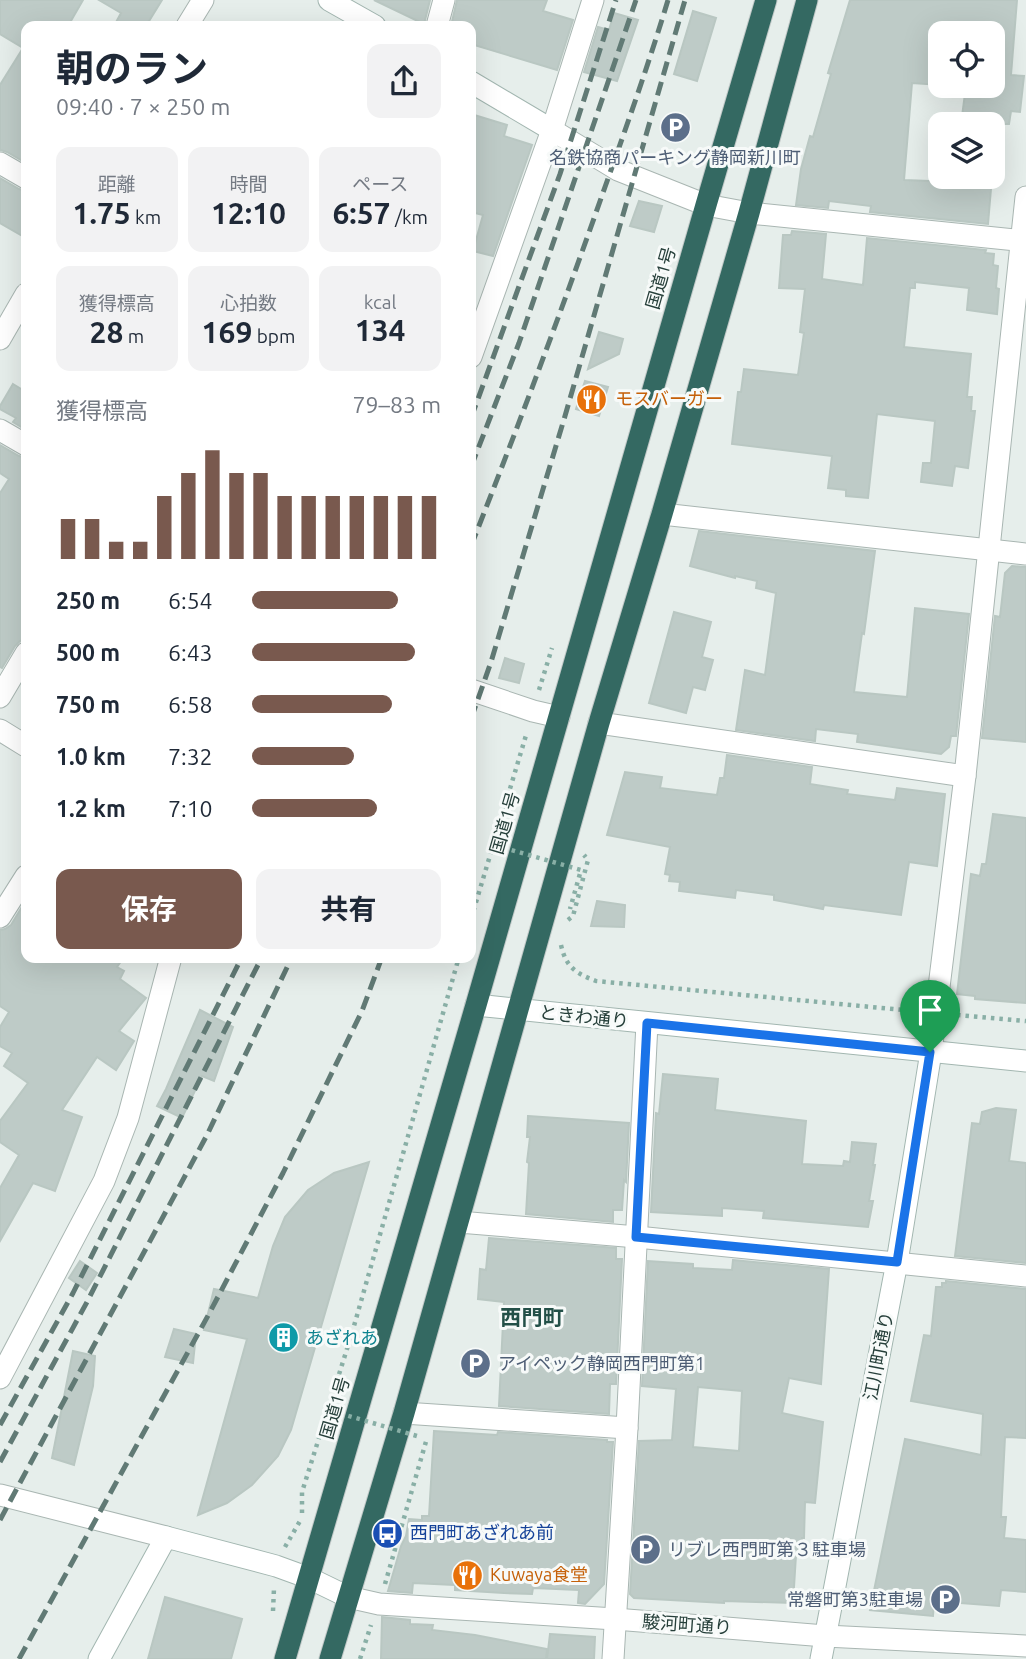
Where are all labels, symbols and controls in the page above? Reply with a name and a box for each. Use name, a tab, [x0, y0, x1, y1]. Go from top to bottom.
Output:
map controls	[928, 21, 1005, 189]
button: locate	[928, 21, 1005, 98]
button: share	[367, 44, 441, 118]
text: 朝のラン	[56, 47, 208, 89]
text: 09:40 · 7 × 250 m	[56, 94, 230, 119]
parking icon: 名鉄協商パーキング静岡新川町	[658, 110, 692, 144]
button: layers	[928, 112, 1005, 189]
place label: 名鉄協商パーキング静岡新川町	[549, 147, 801, 167]
text: 距離	[98, 173, 136, 195]
text: 時間	[229, 173, 268, 195]
text: ペース	[352, 173, 408, 195]
text: 1.75	[73, 196, 131, 230]
text: 12:10	[211, 196, 286, 230]
text: 6:57	[332, 196, 391, 230]
text: km	[131, 206, 161, 228]
text: /km	[391, 206, 428, 228]
street label: 国道1号	[642, 244, 678, 311]
text: kcal	[364, 291, 397, 313]
text: 獲得標高	[79, 292, 155, 314]
text: 心拍数	[220, 292, 277, 314]
text: 134	[355, 313, 406, 347]
text: 28	[90, 315, 123, 349]
text: 169	[202, 315, 252, 349]
text: m	[123, 325, 144, 347]
text: bpm	[252, 325, 295, 347]
restaurant icon: モスバーガー	[575, 382, 609, 416]
place label: モスバーガー	[615, 388, 723, 408]
text: 79–83 m	[353, 392, 441, 417]
text: 獲得標高	[56, 398, 148, 423]
text: 250 m	[56, 588, 120, 613]
text: 6:54	[168, 588, 213, 613]
text: 500 m	[56, 640, 120, 665]
text: 6:43	[168, 640, 213, 665]
text: 750 m	[56, 692, 120, 717]
text: 6:58	[168, 692, 213, 717]
text: 1.0 km	[56, 744, 126, 769]
text: 7:32	[168, 744, 213, 769]
street label: 国道1号	[486, 789, 522, 856]
text: 1.2 km	[56, 796, 126, 821]
text: 7:10	[168, 796, 213, 821]
button: 保存	[56, 869, 242, 949]
button: 共有	[256, 869, 441, 949]
pin	[900, 980, 960, 1052]
icon: arrive	[911, 991, 949, 1029]
street label: ときわ通り	[538, 1001, 630, 1031]
district label: 西門町	[501, 1305, 564, 1329]
street label: 江川町通り	[860, 1310, 896, 1402]
building icon: あざれあ	[266, 1321, 300, 1355]
place label: あざれあ	[306, 1327, 378, 1347]
parking icon: アイペック静岡西門町第1	[458, 1347, 492, 1381]
place label: アイペック静岡西門町第1	[498, 1353, 705, 1373]
street label: 国道1号	[316, 1374, 352, 1441]
bus stop icon: 西門町あざれあ前	[370, 1516, 404, 1550]
place label: 西門町あざれあ前	[410, 1522, 554, 1542]
parking icon: リブレ西門町第３駐車場	[628, 1533, 662, 1567]
place label: リブレ西門町第３駐車場	[668, 1539, 866, 1559]
restaurant icon: Kuwaya食堂	[450, 1558, 484, 1592]
place label: Kuwaya食堂	[490, 1564, 588, 1584]
parking icon: 常磐町第3駐車場	[929, 1583, 963, 1617]
place label: 常磐町第3駐車場	[787, 1589, 923, 1609]
street label: 駿河町通り	[641, 1611, 733, 1637]

